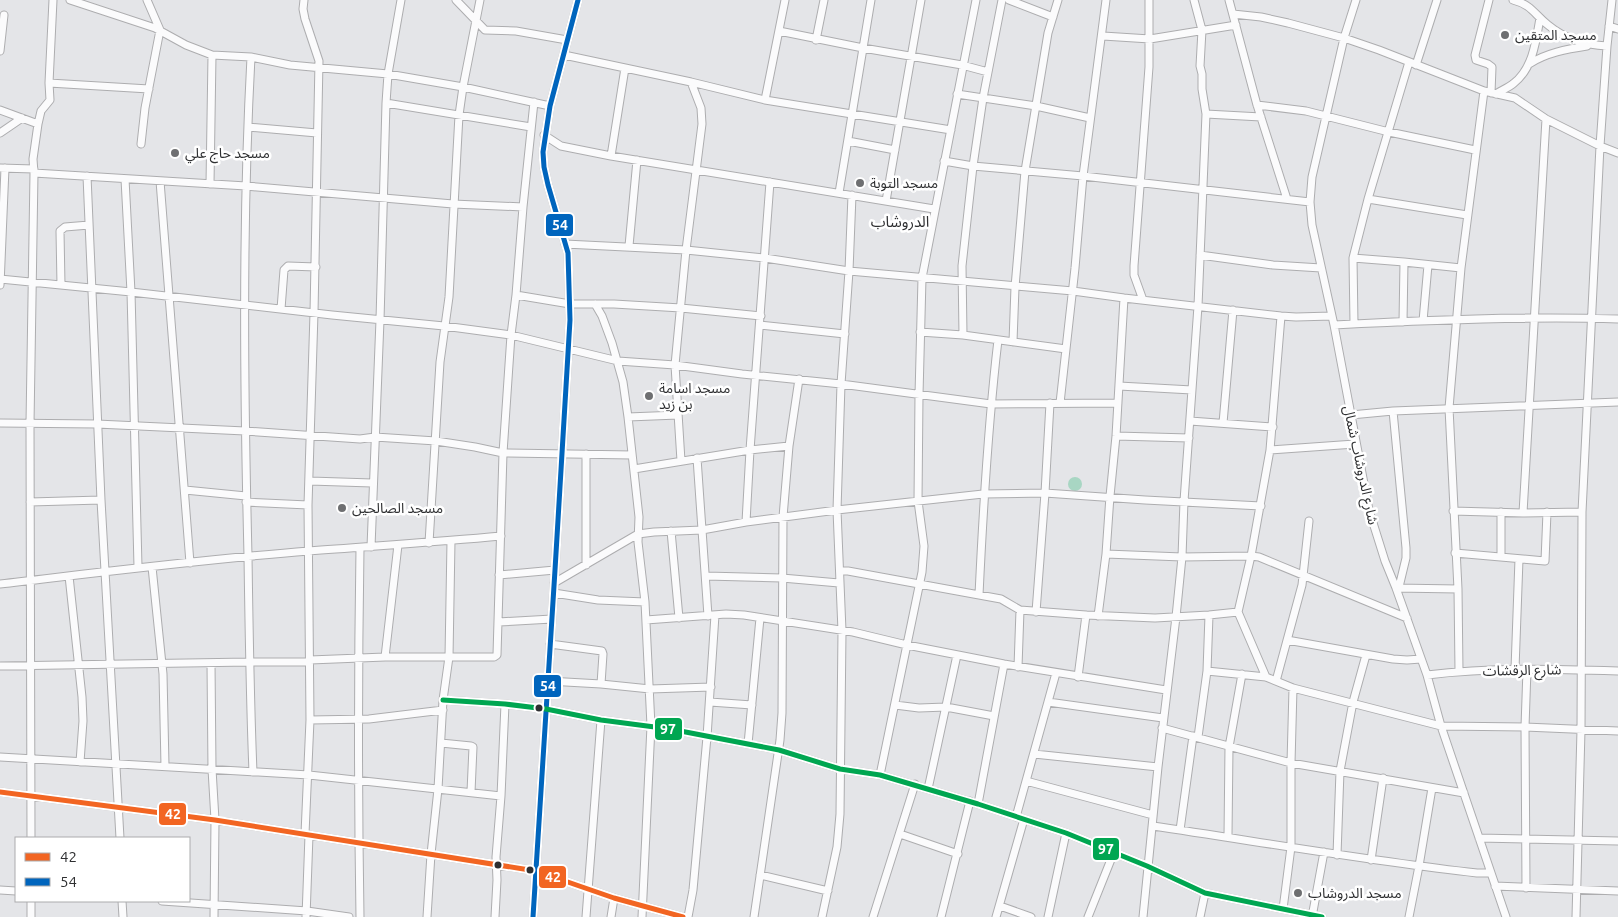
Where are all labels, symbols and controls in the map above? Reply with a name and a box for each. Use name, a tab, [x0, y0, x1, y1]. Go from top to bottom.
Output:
place label: مسجد المتقين	[1515, 27, 1596, 44]
marker: مسجد المتقين	[1499, 29, 1511, 41]
place label: مسجد حاج علي	[185, 145, 270, 164]
marker: مسجد حاج علي	[169, 147, 181, 159]
place label: مسجد التوبة	[870, 175, 938, 192]
marker: مسجد التوبة	[854, 177, 866, 189]
line badge: 54	[545, 213, 574, 237]
district label: الدروشاب	[871, 213, 929, 231]
text: 54	[552, 217, 568, 233]
place label: مسجد اسامة بن زيد	[659, 380, 730, 413]
marker: مسجد اسامة بن زيد	[643, 390, 655, 402]
street label: شارع الدروشاب شمال	[1338, 404, 1381, 527]
place label: مسجد الصالحين	[352, 500, 443, 517]
marker: مسجد الصالحين	[336, 502, 348, 514]
street label: شارع الرقشات	[1482, 661, 1562, 682]
line badge: 54	[533, 674, 562, 698]
text: 54	[540, 678, 556, 694]
unlabelled marker	[534, 703, 544, 713]
line badge: 97	[654, 717, 683, 741]
text: 97	[660, 721, 676, 737]
line badge: 42	[158, 802, 187, 826]
text: 42	[165, 806, 181, 822]
legend	[15, 837, 190, 902]
line badge: 97	[1092, 837, 1120, 861]
text: 97	[1098, 841, 1114, 857]
text: 42	[60, 848, 77, 865]
unlabelled marker	[493, 860, 503, 870]
unlabelled marker	[525, 865, 535, 875]
line badge: 42	[538, 865, 567, 889]
text: 42	[545, 869, 561, 885]
text: 54	[60, 873, 77, 890]
place label: مسجد الدروشاب	[1308, 885, 1402, 902]
marker: مسجد الدروشاب	[1292, 887, 1304, 899]

